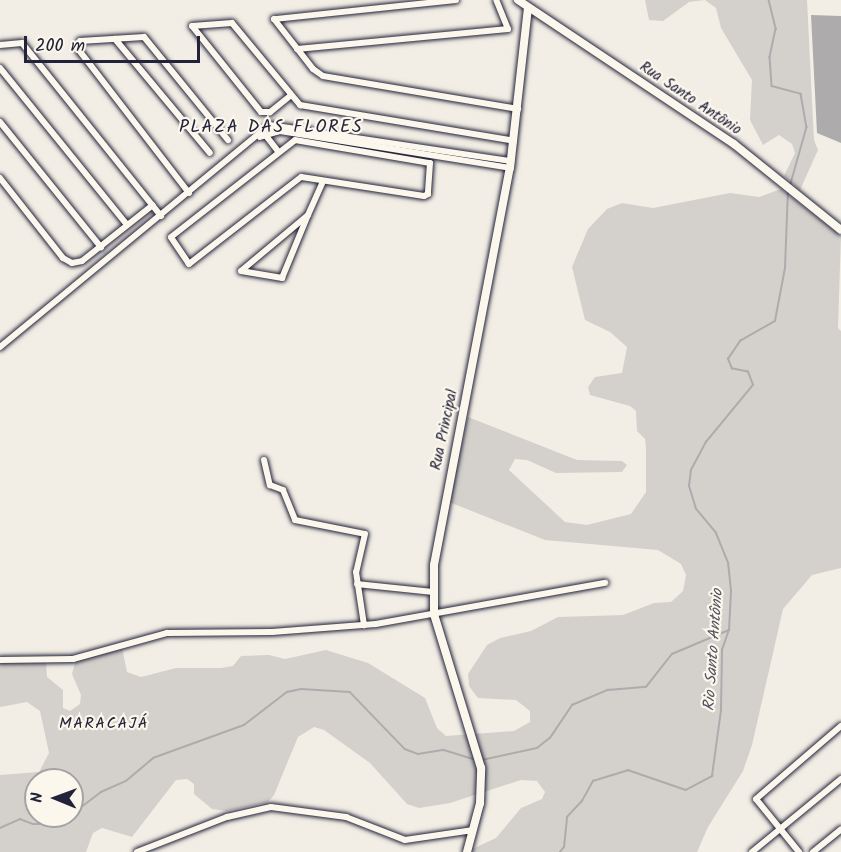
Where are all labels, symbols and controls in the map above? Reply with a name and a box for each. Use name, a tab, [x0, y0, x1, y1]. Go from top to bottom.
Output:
scale bar	[27, 24, 202, 62]
text: 200 m	[35, 32, 85, 61]
street label: Rua Santo Antônio	[636, 58, 744, 140]
district label: PLAZA DAS FLORES	[179, 117, 363, 139]
street label: Rua Principal	[428, 388, 462, 472]
water label: Rio Santo Antônio	[700, 588, 728, 712]
district label: MARACAJÁ	[59, 714, 149, 734]
north arrow	[24, 768, 84, 828]
text: N	[25, 792, 50, 803]

